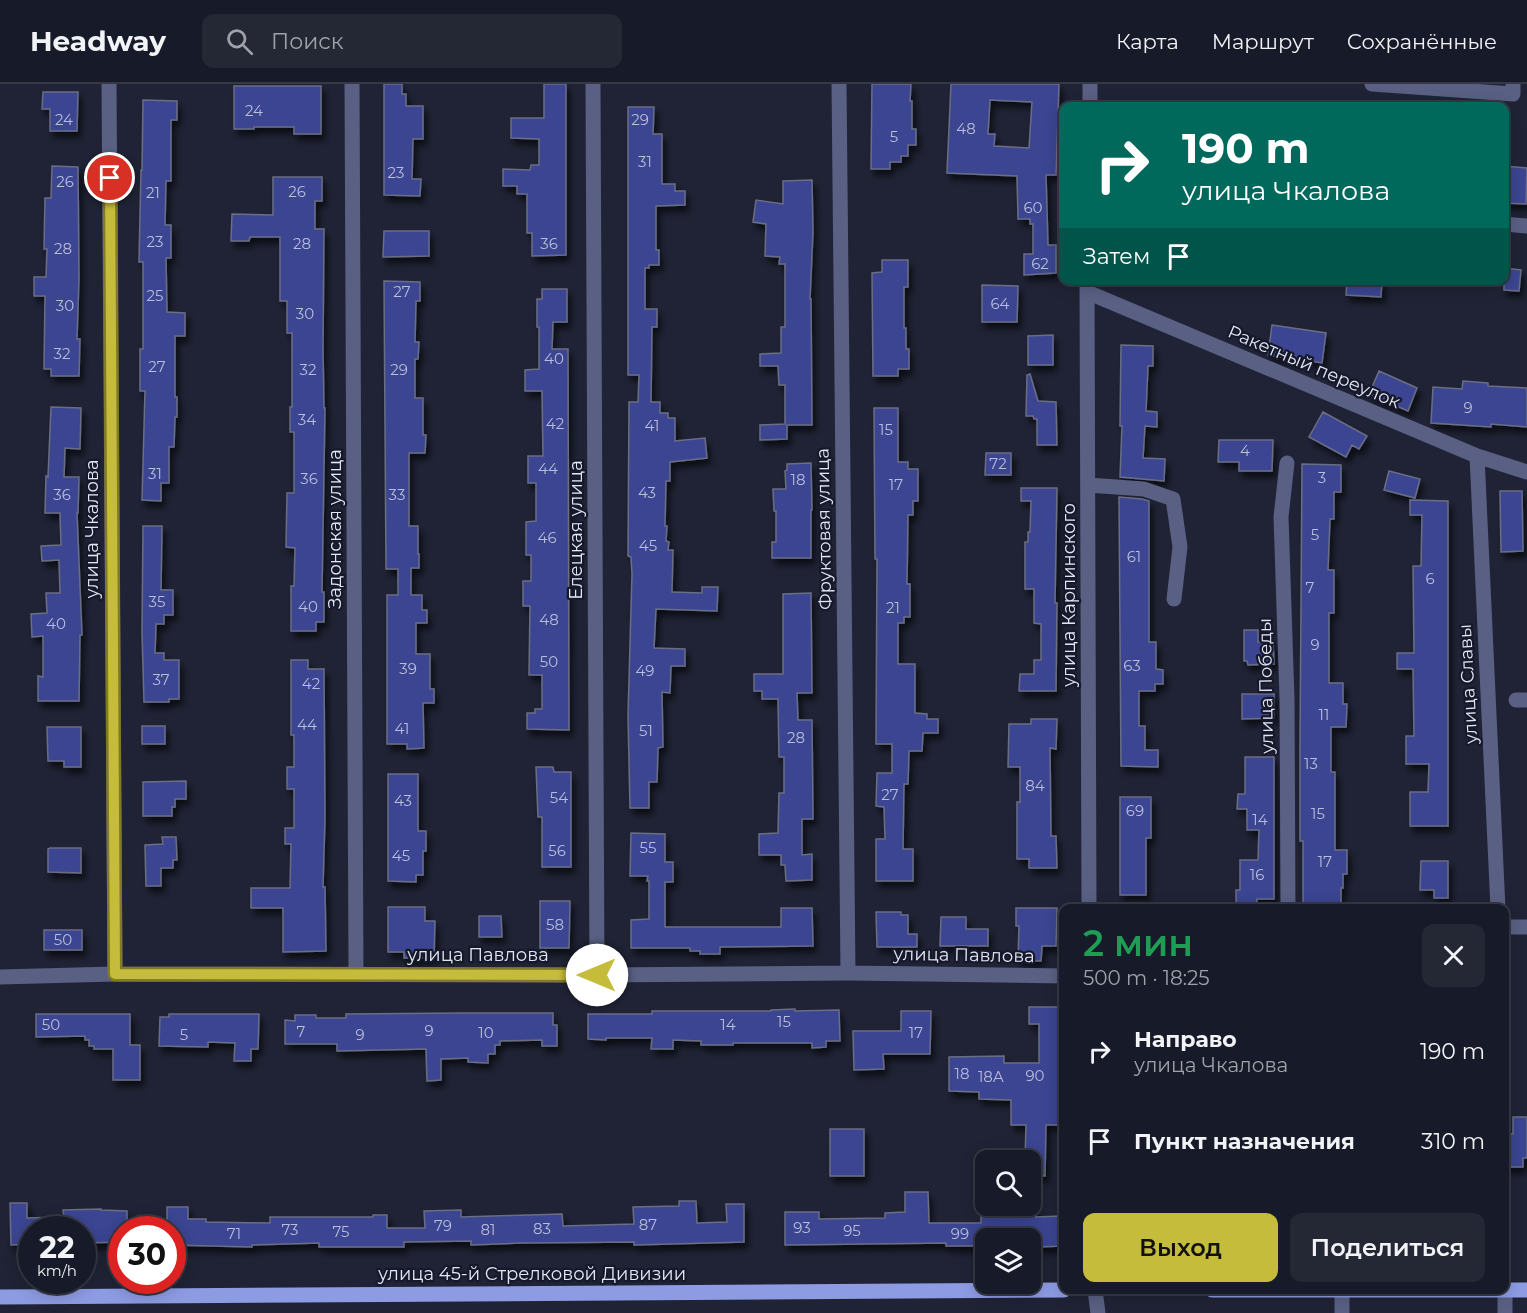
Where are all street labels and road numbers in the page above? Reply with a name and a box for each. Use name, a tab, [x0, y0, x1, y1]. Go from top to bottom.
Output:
street label: Ракетный переулок	[1224, 321, 1404, 414]
street label: Фруктовая улица	[812, 448, 836, 610]
street label: Задонская улица	[324, 449, 346, 609]
street label: улица Чкалова	[81, 460, 103, 599]
street label: Елецкая улица	[565, 460, 587, 600]
street label: улица Карпинского	[1058, 503, 1080, 688]
street label: улица Победы	[1254, 618, 1278, 755]
street label: улица Славы	[1454, 623, 1482, 746]
street label: улица Павлова	[892, 943, 1035, 967]
street label: улица Павлова	[406, 944, 549, 966]
street label: улица 45-й Стрелковой Дивизии	[377, 1263, 686, 1285]

